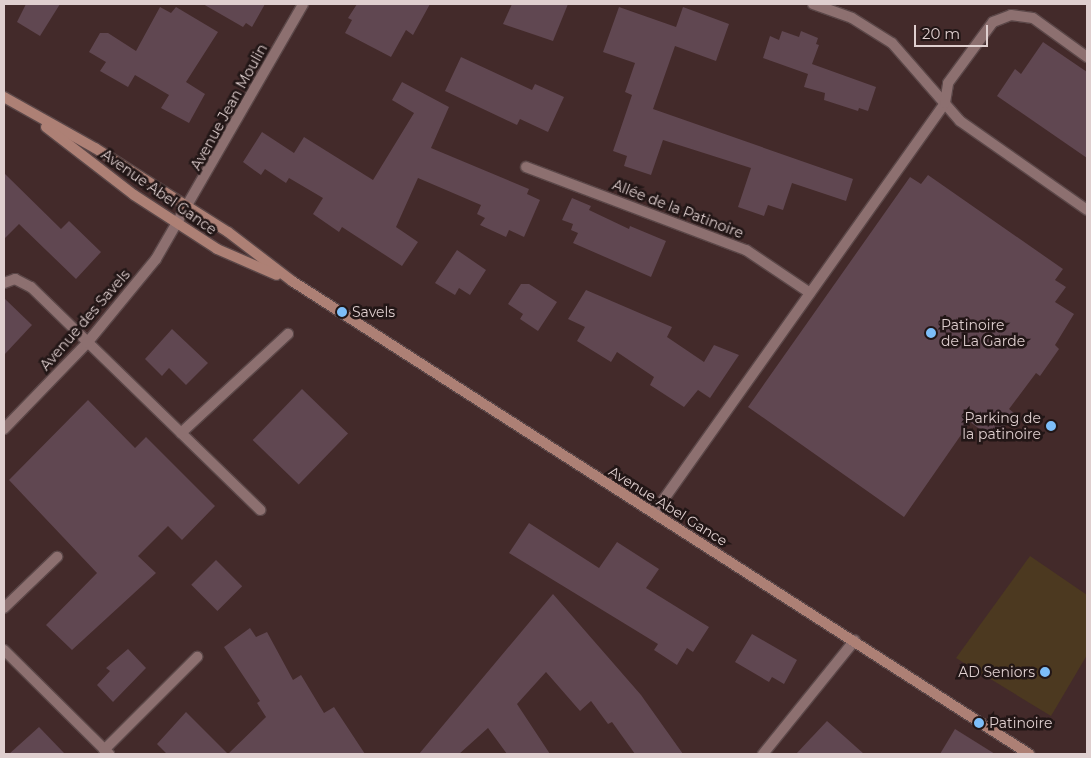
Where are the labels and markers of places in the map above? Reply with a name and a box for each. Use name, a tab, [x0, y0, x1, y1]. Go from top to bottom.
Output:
place label: Savels	[352, 304, 395, 320]
marker: Savels	[336, 306, 348, 318]
place label: Patinoire de La Garde	[941, 317, 1025, 350]
marker: Patinoire de La Garde	[925, 327, 937, 339]
place label: Parking de la patinoire	[962, 410, 1041, 442]
marker: Parking de la patinoire	[1045, 420, 1057, 432]
place label: AD Seniors	[958, 664, 1035, 680]
marker: AD Seniors	[1039, 666, 1051, 678]
place label: Patinoire	[989, 715, 1052, 731]
marker: Patinoire	[973, 717, 985, 729]

